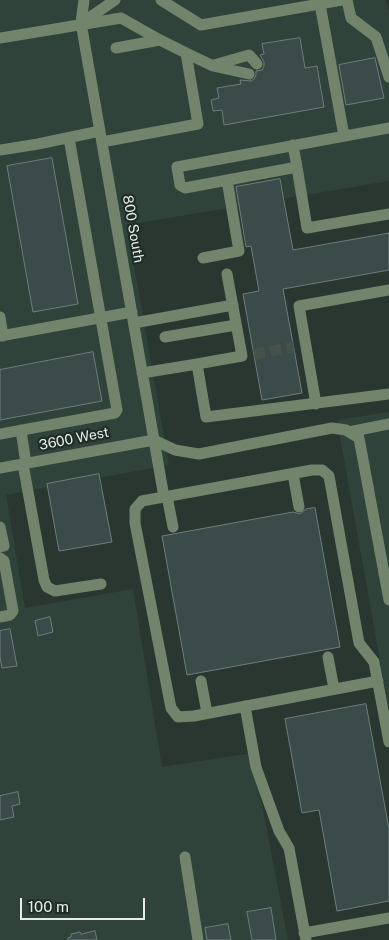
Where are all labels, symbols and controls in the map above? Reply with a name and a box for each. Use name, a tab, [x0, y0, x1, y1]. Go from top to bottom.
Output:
street label: 800 South	[119, 194, 147, 264]
street label: 3600 West	[38, 424, 110, 454]
scale bar	[22, 888, 148, 920]
text: 100 m	[28, 898, 69, 915]

